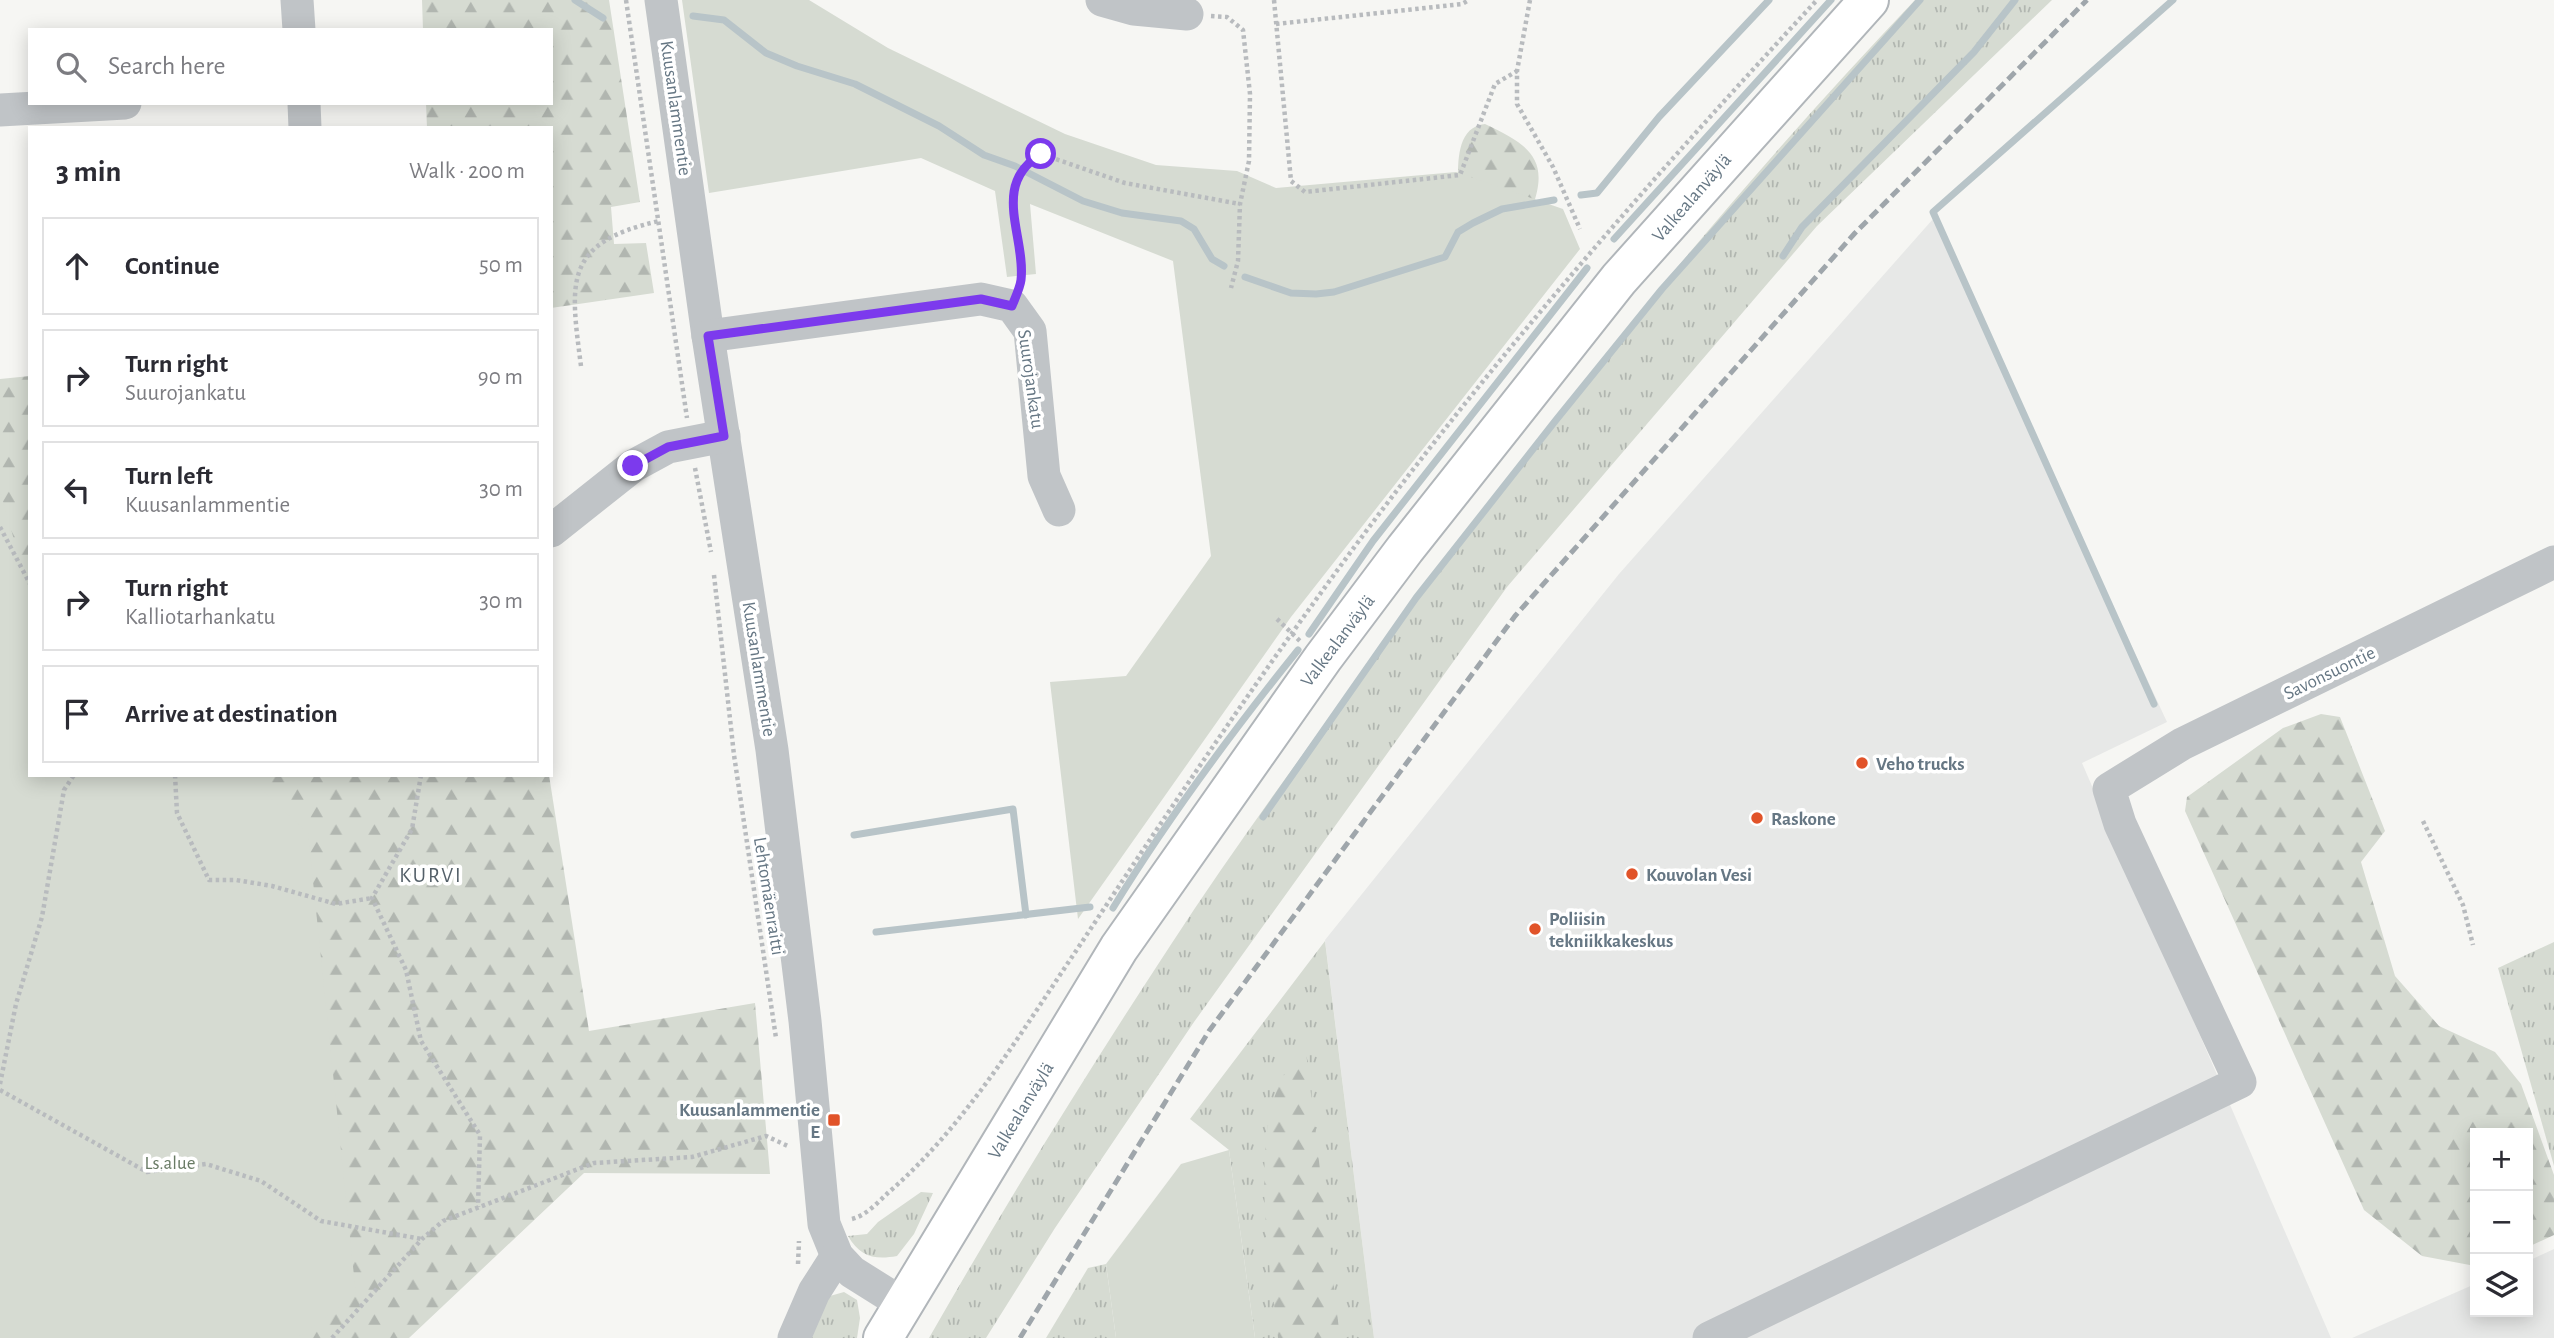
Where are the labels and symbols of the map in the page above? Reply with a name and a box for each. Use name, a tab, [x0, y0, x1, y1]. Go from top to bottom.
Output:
street label: Kuusanlammentie	[657, 39, 694, 177]
route start	[1025, 138, 1056, 169]
street label: Valkealanväylä	[1649, 150, 1735, 246]
street label: Suurojankatu	[1014, 328, 1047, 430]
route end	[617, 450, 648, 481]
street label: Valkealanväylä	[1298, 591, 1379, 690]
street label: Kuusanlammentie	[738, 600, 779, 738]
street label: Savonsuontie	[2281, 643, 2378, 704]
marker: Veho trucks	[1854, 755, 1870, 771]
place label: Veho trucks	[1876, 755, 1965, 774]
marker: Raskone	[1749, 810, 1765, 826]
place label: Raskone	[1771, 810, 1836, 829]
street label: Lehtomäenraitti	[750, 836, 787, 957]
district label: KURVI	[399, 865, 463, 886]
marker: Kouvolan Vesi	[1624, 866, 1640, 882]
place label: Kouvolan Vesi	[1646, 866, 1752, 885]
place label: Poliisin tekniikkakeskus	[1549, 910, 1673, 951]
marker: Poliisin tekniikkakeskus	[1527, 921, 1543, 937]
street label: Valkealanväylä	[985, 1059, 1058, 1163]
place label: Kuusanlammentie E	[679, 1101, 820, 1142]
marker: Kuusanlammentie E	[826, 1112, 842, 1128]
park label: Ls.alue	[145, 1154, 195, 1173]

